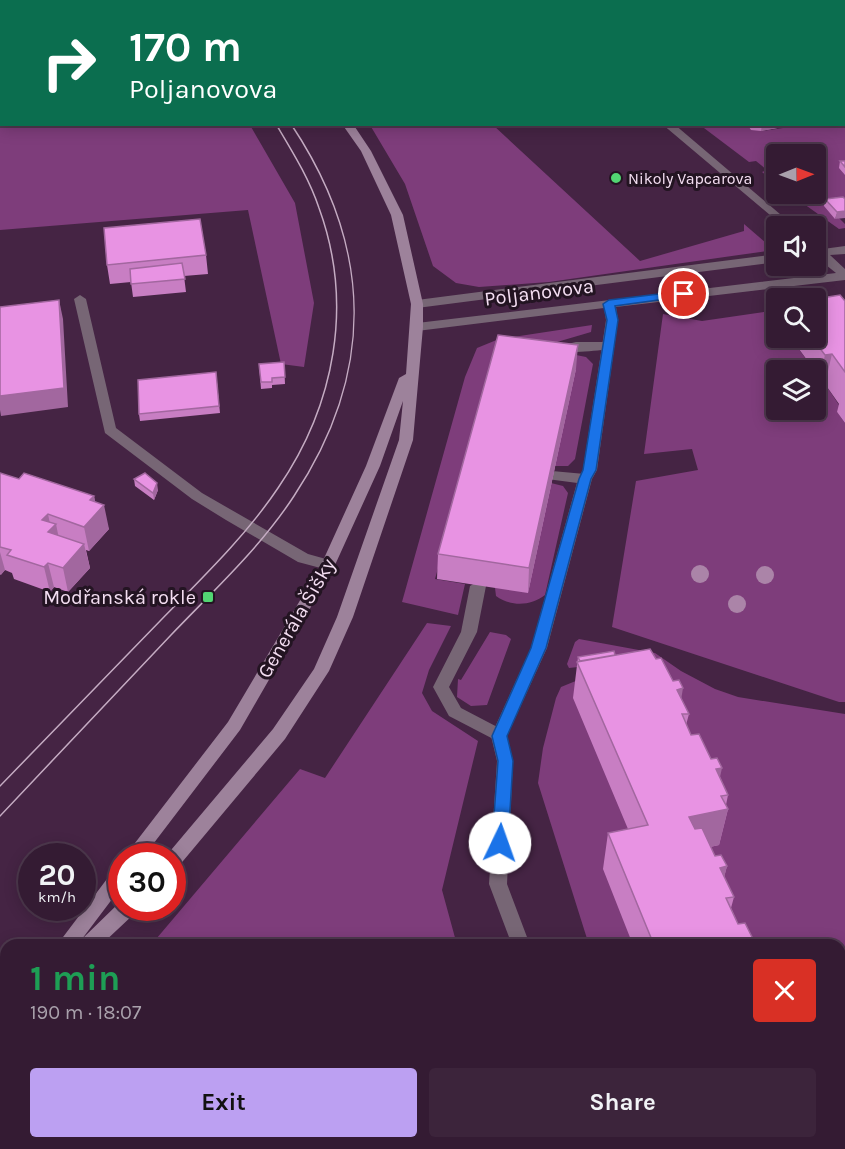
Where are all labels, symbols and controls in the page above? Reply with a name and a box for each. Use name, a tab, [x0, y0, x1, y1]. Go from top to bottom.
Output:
text: 170 m	[129, 22, 242, 72]
icon: right	[30, 24, 108, 102]
text: Poljanovova	[129, 73, 277, 105]
north arrow	[766, 144, 826, 204]
map controls	[766, 144, 826, 420]
place label: Nikoly Vapcarova	[628, 169, 752, 188]
marker: Nikoly Vapcarova	[609, 171, 623, 185]
button: sound	[766, 216, 826, 276]
pin	[658, 268, 709, 319]
street label: Poljanovova	[483, 274, 595, 311]
icon: arrive	[667, 277, 700, 310]
button: search	[766, 288, 826, 348]
button: layers	[766, 360, 826, 420]
street label: Generála Šišky	[252, 554, 340, 682]
place label: Modřanská rokle	[43, 586, 196, 609]
marker: Modřanská rokle	[201, 590, 215, 604]
position arrow	[468, 811, 532, 875]
speed limit sign: 30	[108, 843, 186, 921]
text: 20	[38, 857, 76, 893]
text: km/h	[38, 888, 76, 906]
text: 1 min	[30, 957, 120, 999]
button: close	[753, 959, 816, 1022]
text: 190 m · 18:07	[30, 1001, 141, 1024]
button: Exit	[30, 1068, 417, 1137]
button: Share	[429, 1068, 816, 1137]

